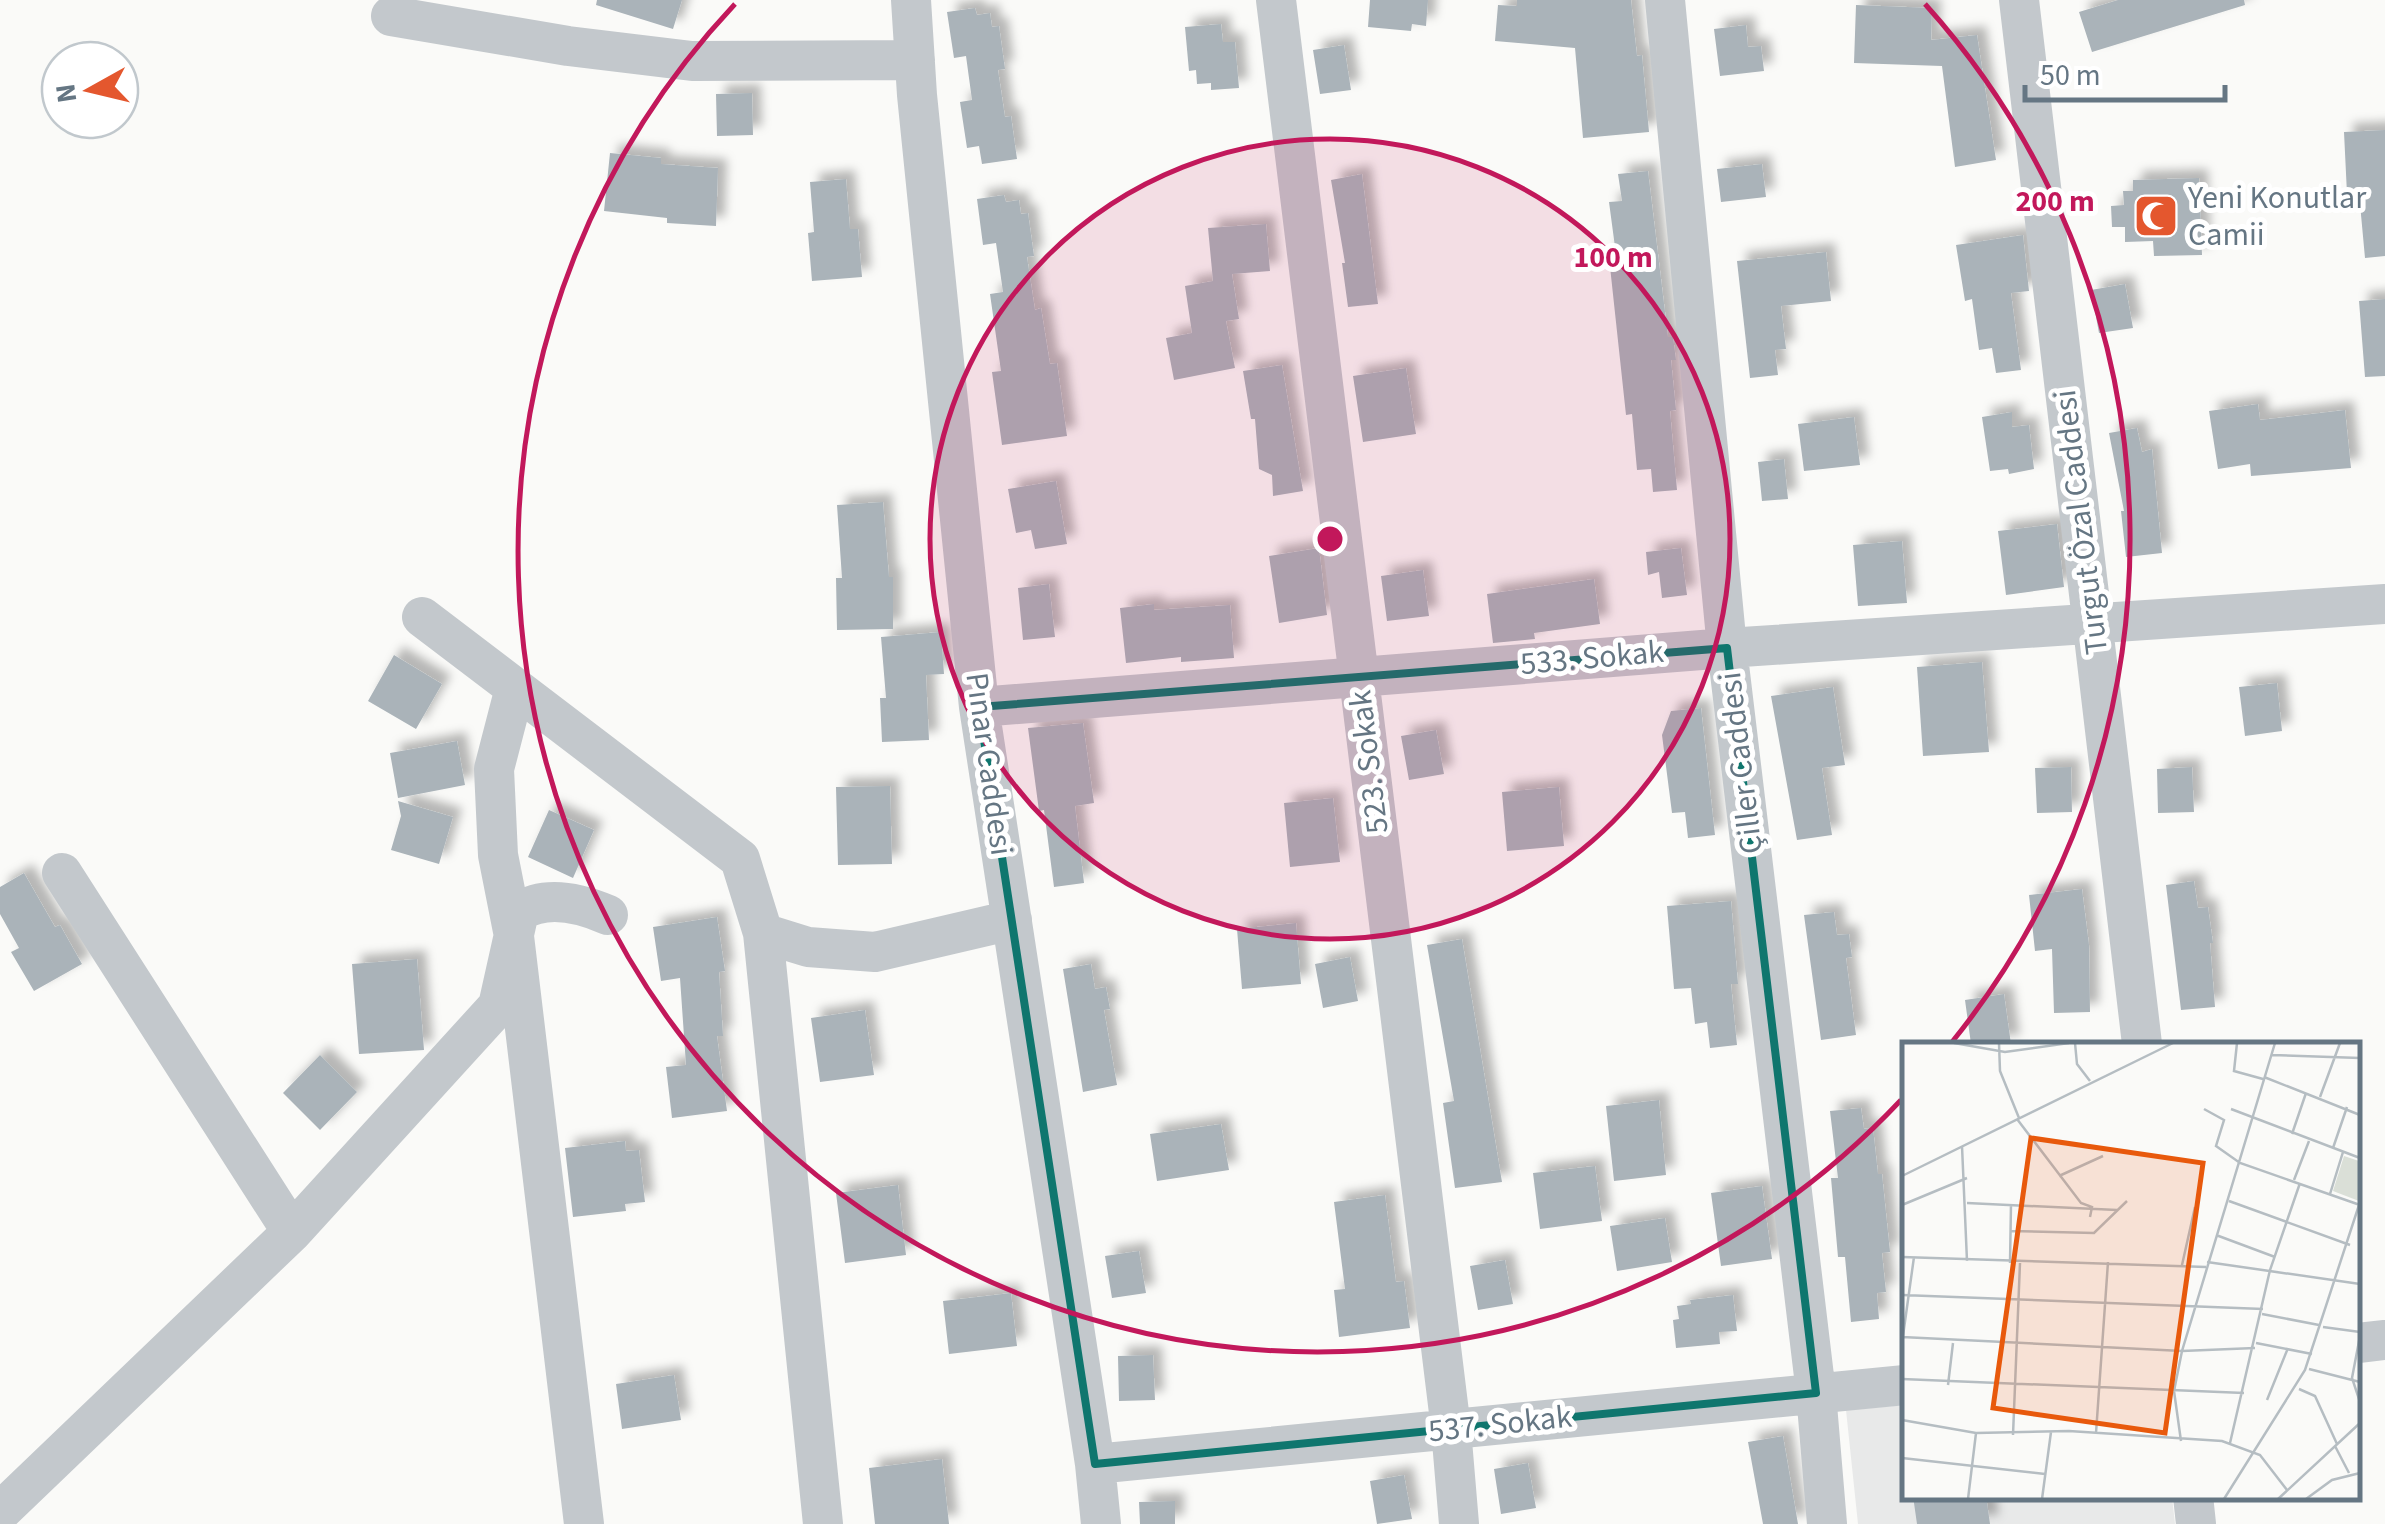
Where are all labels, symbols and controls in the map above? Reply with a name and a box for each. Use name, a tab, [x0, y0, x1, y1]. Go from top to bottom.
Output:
north arrow	[40, 40, 140, 140]
scale bar	[2025, 40, 2225, 102]
text: 50 m	[2040, 54, 2101, 97]
text: N	[45, 81, 87, 105]
place label: Yeni Konutlar Camii	[2187, 175, 2367, 258]
text: 200 m	[2015, 180, 2095, 223]
mosque icon: Yeni Konutlar Camii	[2133, 193, 2179, 239]
text: 100 m	[1573, 236, 1653, 279]
street label: Turgut Özal Caddesi	[2042, 387, 2120, 657]
centre of rings	[1312, 521, 1348, 557]
street label: 533. Sokak	[1518, 629, 1666, 687]
street label: Çiller Caddesi	[1707, 669, 1775, 857]
street label: Pınar Caddesi	[953, 670, 1025, 858]
street label: 523. Sokak	[1337, 688, 1401, 836]
inset map	[1902, 1042, 2360, 1499]
street label: 537. Sokak	[1426, 1394, 1574, 1454]

